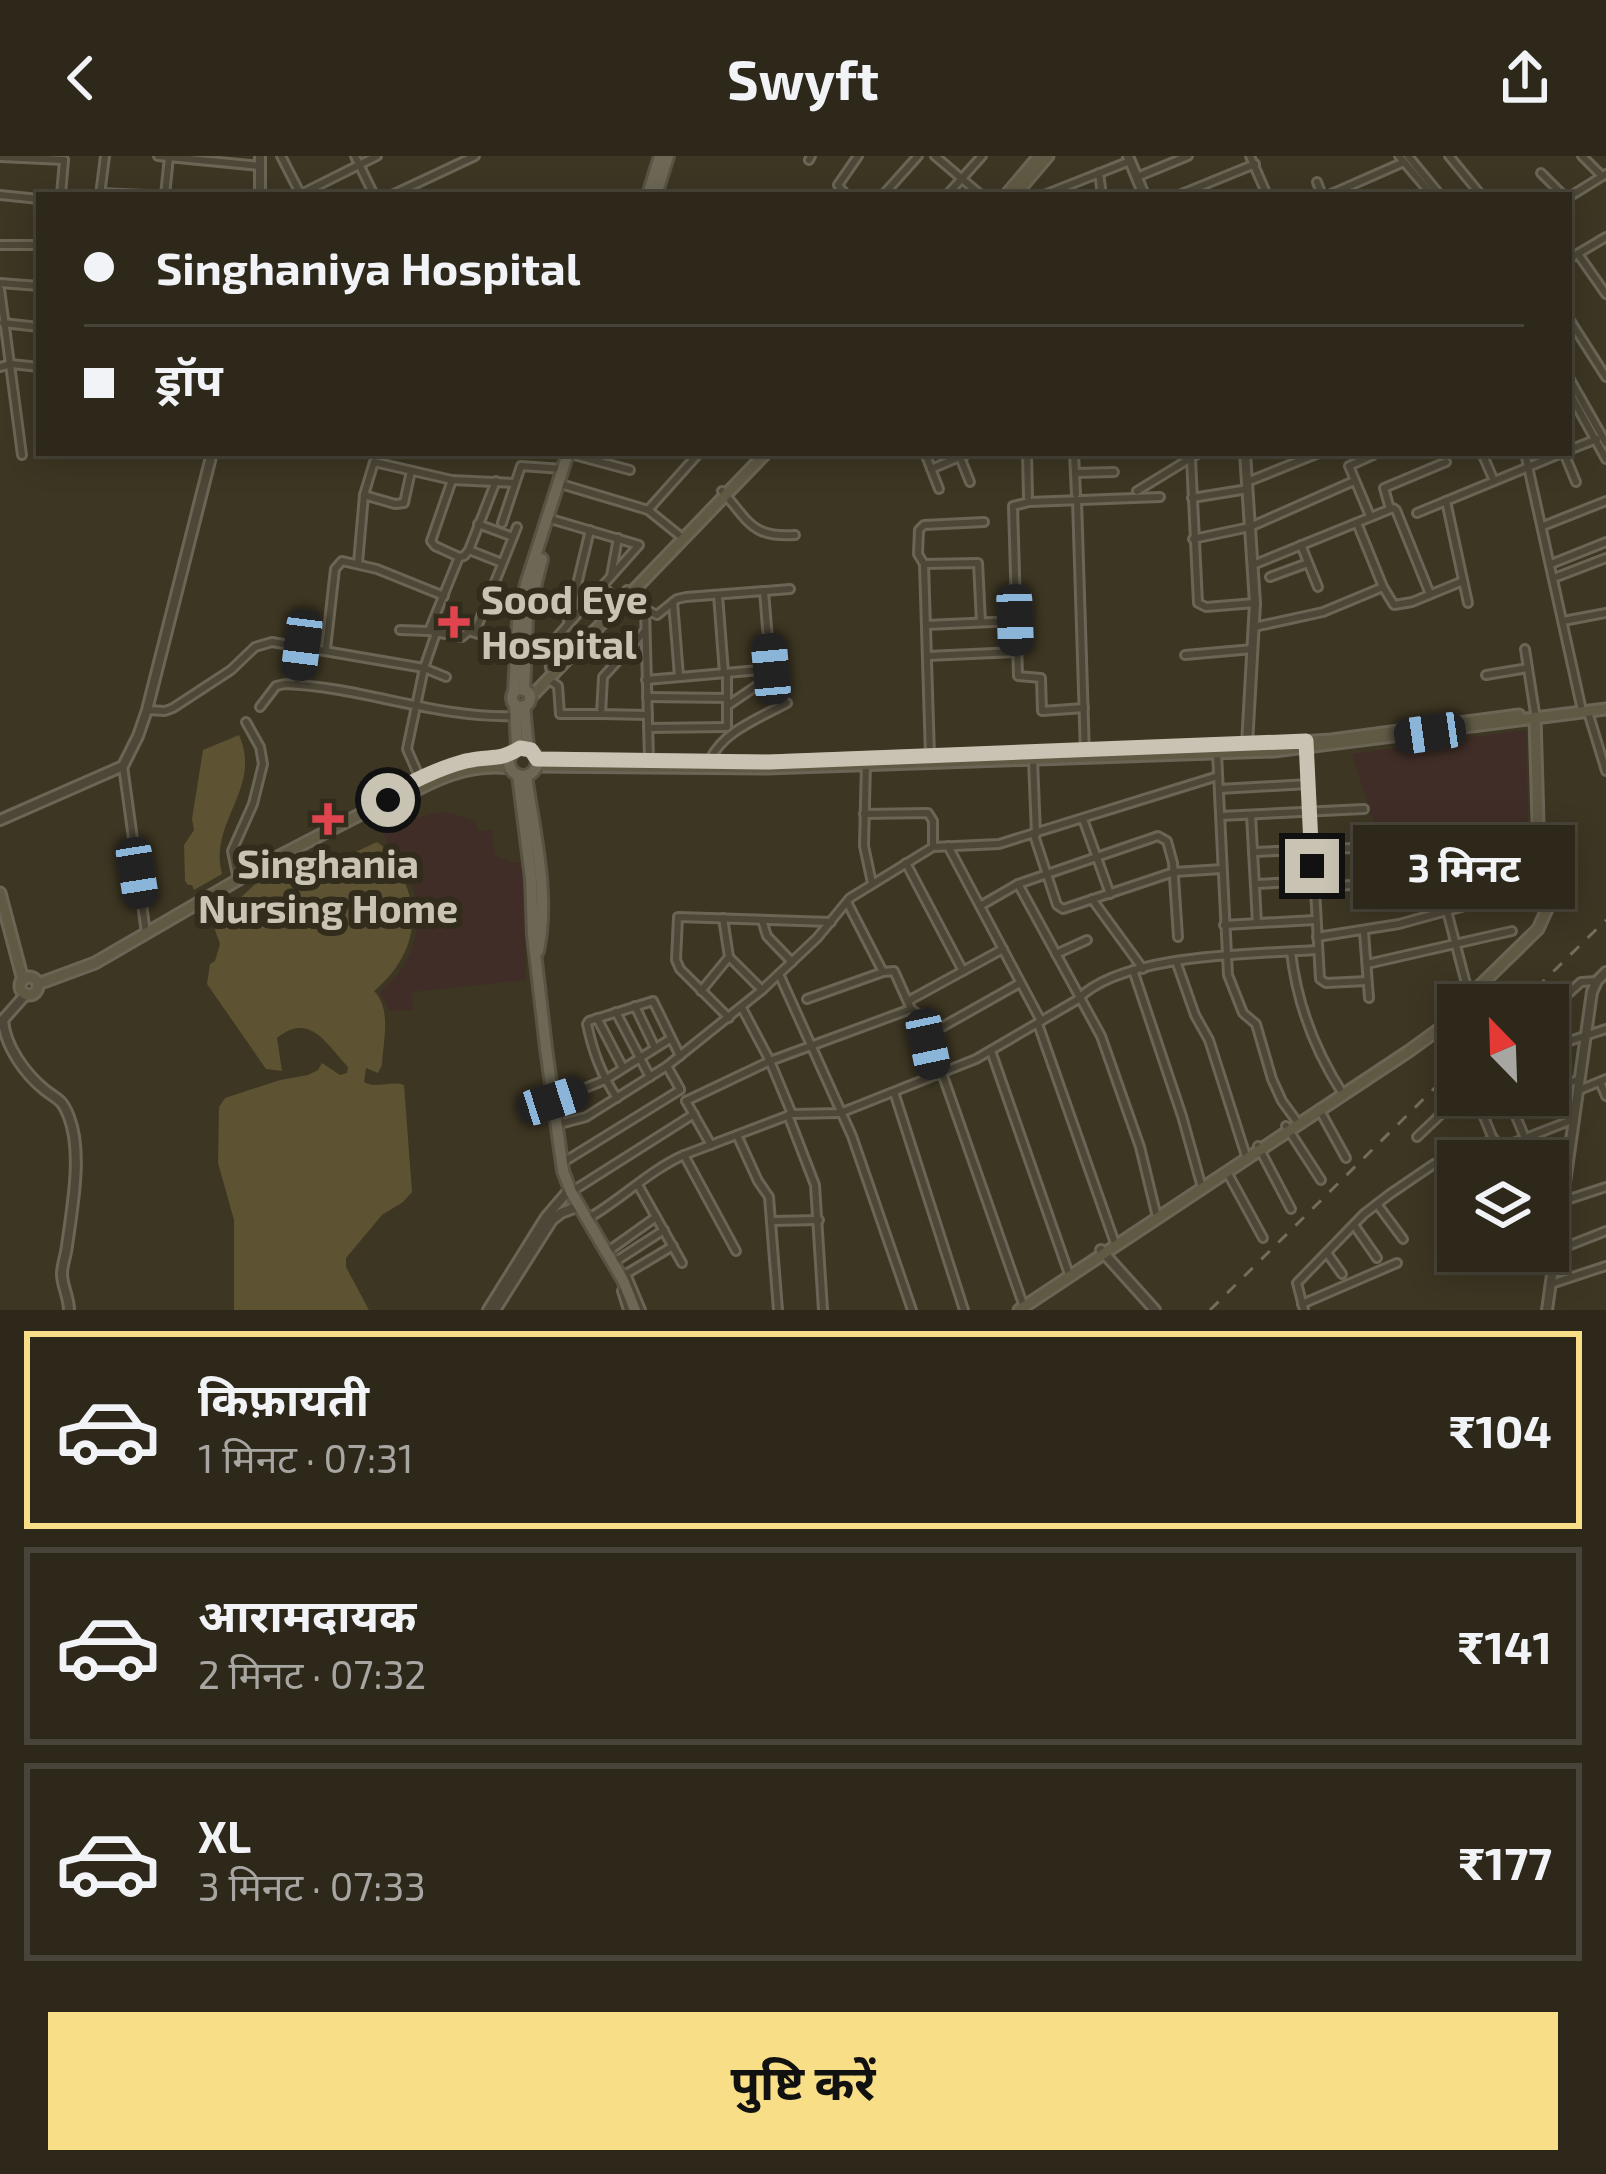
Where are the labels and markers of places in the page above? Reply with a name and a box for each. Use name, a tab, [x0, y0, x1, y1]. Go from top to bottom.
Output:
place label: Sood Eye Hospital	[481, 575, 648, 667]
marker: Sood Eye Hospital	[438, 606, 470, 638]
marker: Singhania Nursing Home	[312, 803, 344, 835]
place label: Singhania Nursing Home	[198, 839, 458, 931]

